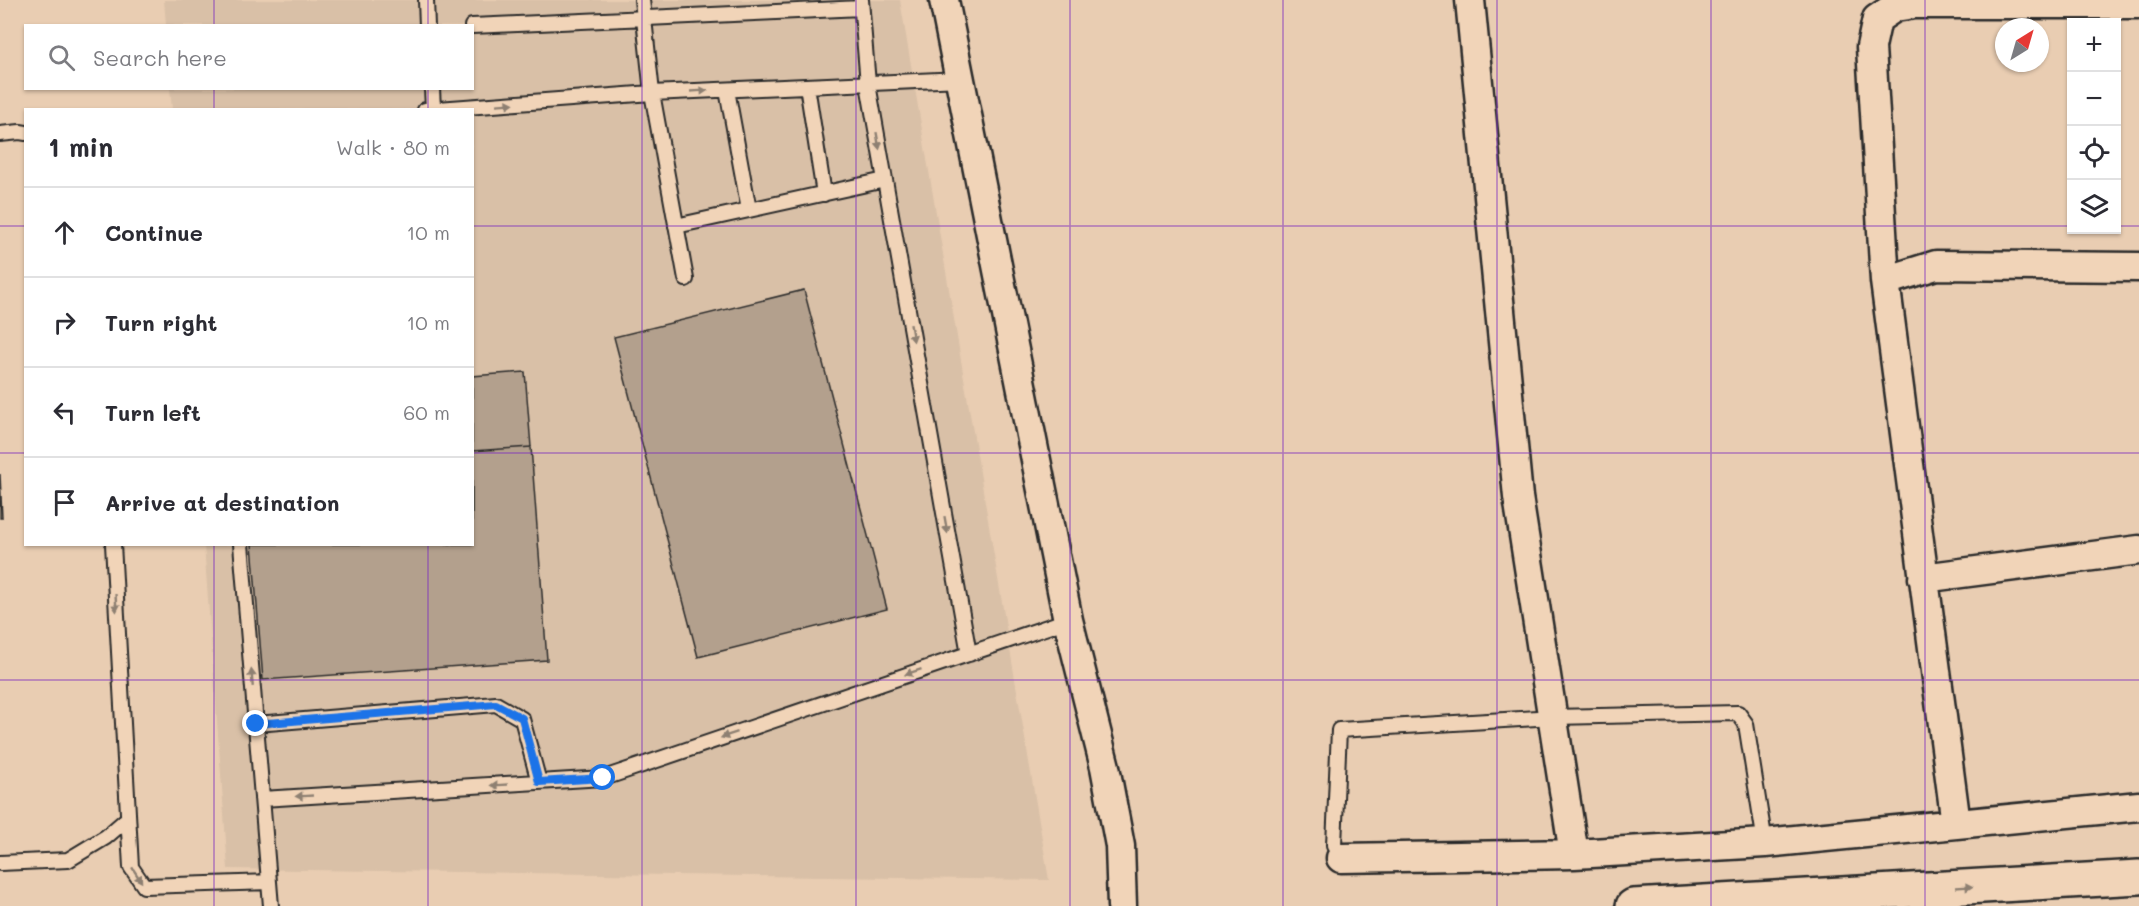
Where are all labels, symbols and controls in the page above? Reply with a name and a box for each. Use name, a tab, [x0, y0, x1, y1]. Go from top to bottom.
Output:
north arrow	[1995, 18, 2049, 72]
map controls	[2067, 18, 2121, 234]
button: +	[2067, 18, 2121, 72]
search box	[24, 24, 474, 90]
icon: search	[45, 41, 78, 74]
text: Search here	[93, 43, 227, 72]
button: −	[2067, 72, 2121, 126]
one-way arrow	[690, 87, 709, 96]
one-way arrow	[495, 99, 514, 109]
button: locate	[2067, 126, 2121, 180]
text: 1 min	[48, 130, 113, 164]
one-way arrow	[874, 132, 883, 151]
text: Walk · 80 m	[336, 134, 450, 160]
button: layers	[2067, 180, 2121, 234]
icon: ahead	[48, 216, 81, 249]
text: Continue	[105, 218, 203, 247]
text: 10 m	[406, 219, 450, 245]
icon: right	[48, 306, 81, 339]
text: Turn right	[105, 308, 217, 337]
text: 10 m	[406, 309, 450, 335]
one-way arrow	[908, 324, 917, 343]
icon: left	[48, 396, 81, 429]
text: Turn left	[105, 398, 201, 427]
text: 60 m	[403, 399, 450, 425]
icon: arrive	[48, 486, 81, 519]
text: Arrive at destination	[105, 488, 340, 517]
one-way arrow	[942, 516, 951, 535]
one-way arrow	[111, 593, 120, 612]
one-way arrow	[247, 668, 257, 687]
one-way arrow	[904, 668, 922, 678]
route end	[242, 710, 268, 736]
one-way arrow	[719, 731, 737, 741]
route start	[589, 764, 615, 790]
one-way arrow	[489, 780, 508, 789]
one-way arrow	[295, 792, 314, 801]
one-way arrow	[131, 866, 142, 883]
one-way arrow	[1955, 882, 1974, 891]

